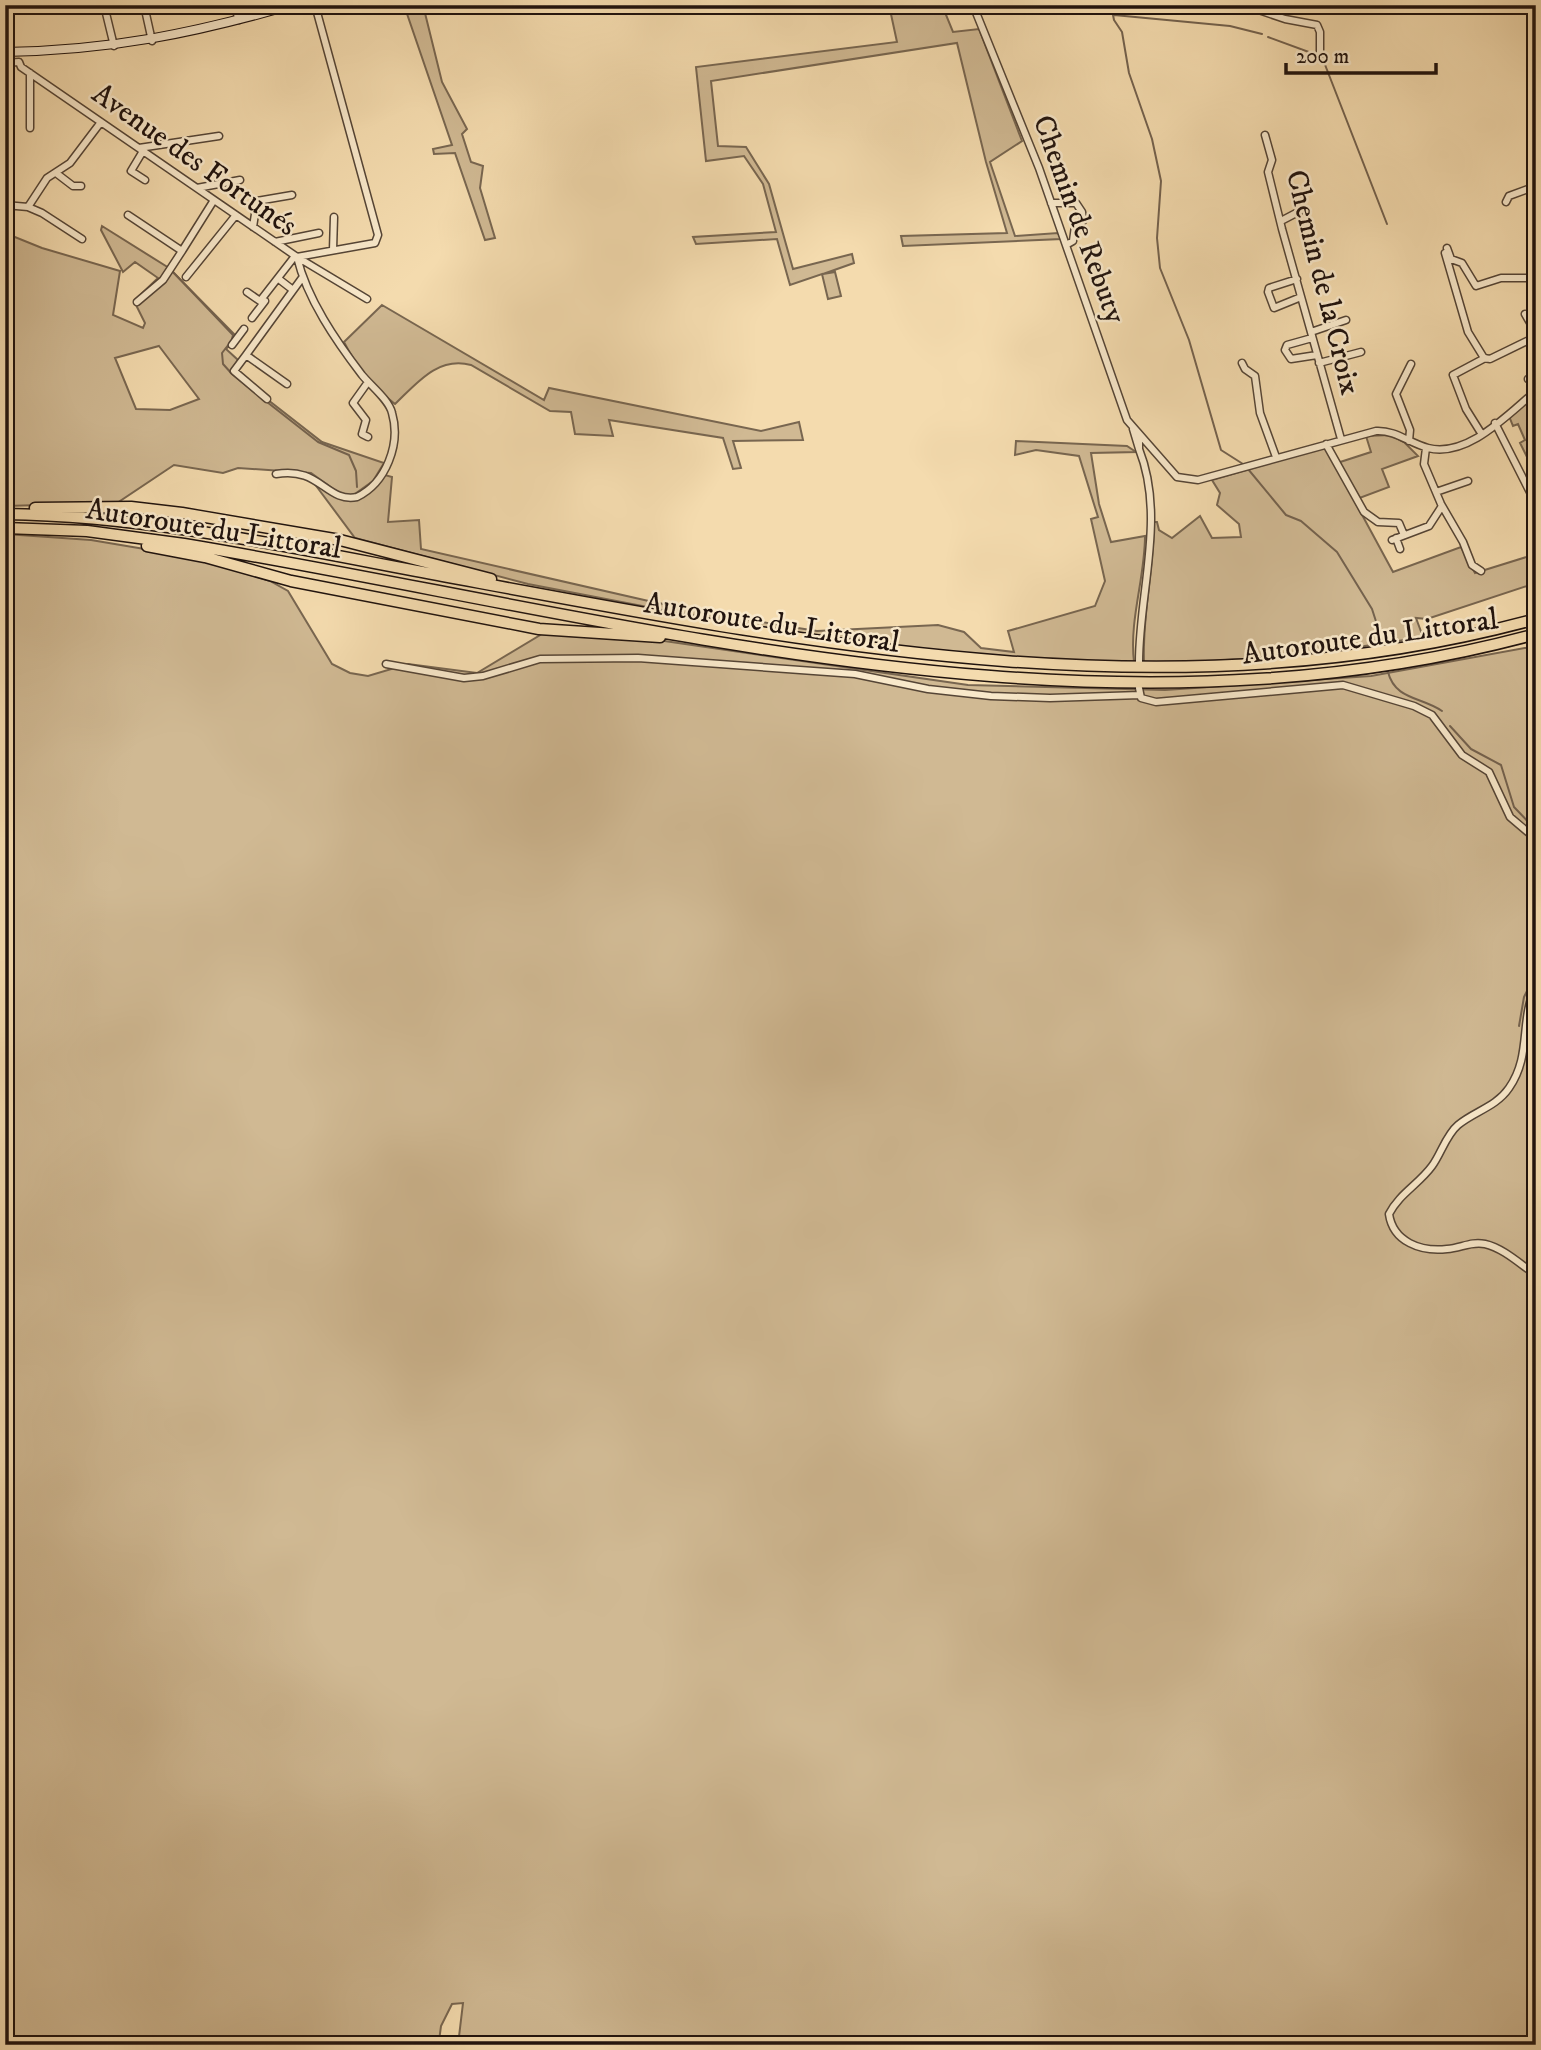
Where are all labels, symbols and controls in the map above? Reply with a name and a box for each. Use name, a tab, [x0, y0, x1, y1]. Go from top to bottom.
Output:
scale bar	[1286, 32, 1436, 76]
text: 200 m	[1296, 44, 1349, 70]
street label: Avenue des Fortunés	[84, 76, 304, 245]
street label: Chemin de Rebuty	[1024, 110, 1134, 329]
street label: Chemin de la Croix	[1277, 166, 1368, 399]
street label: Autoroute du Littoral	[83, 491, 344, 568]
street label: Autoroute du Littoral	[641, 585, 902, 662]
street label: Autoroute du Littoral	[1240, 601, 1501, 674]

